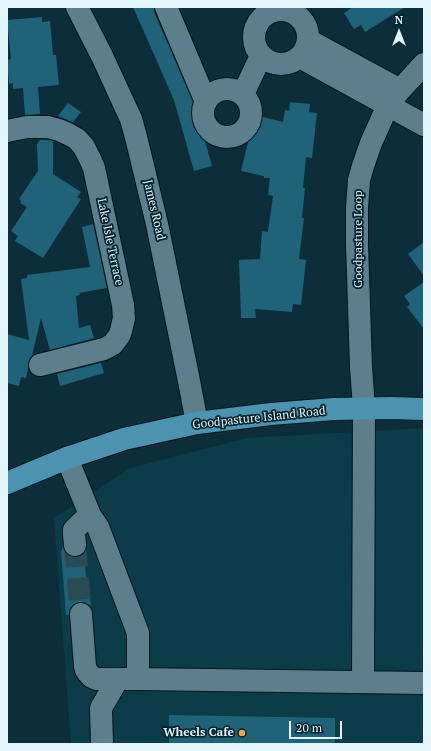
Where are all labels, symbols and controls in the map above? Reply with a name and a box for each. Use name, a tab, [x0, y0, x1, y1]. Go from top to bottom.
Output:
north arrow	[379, 12, 419, 52]
text: N	[395, 13, 403, 27]
street label: James Road	[140, 178, 168, 242]
street label: Goodpasture Loop	[352, 190, 366, 288]
street label: Lake Isle Terrace	[94, 197, 126, 287]
street label: Goodpasture Island Road	[192, 404, 326, 432]
scale bar	[291, 713, 344, 739]
text: 20 m	[296, 720, 322, 735]
place label: Wheels Cafe	[163, 726, 234, 740]
marker: Wheels Cafe	[237, 728, 247, 738]

